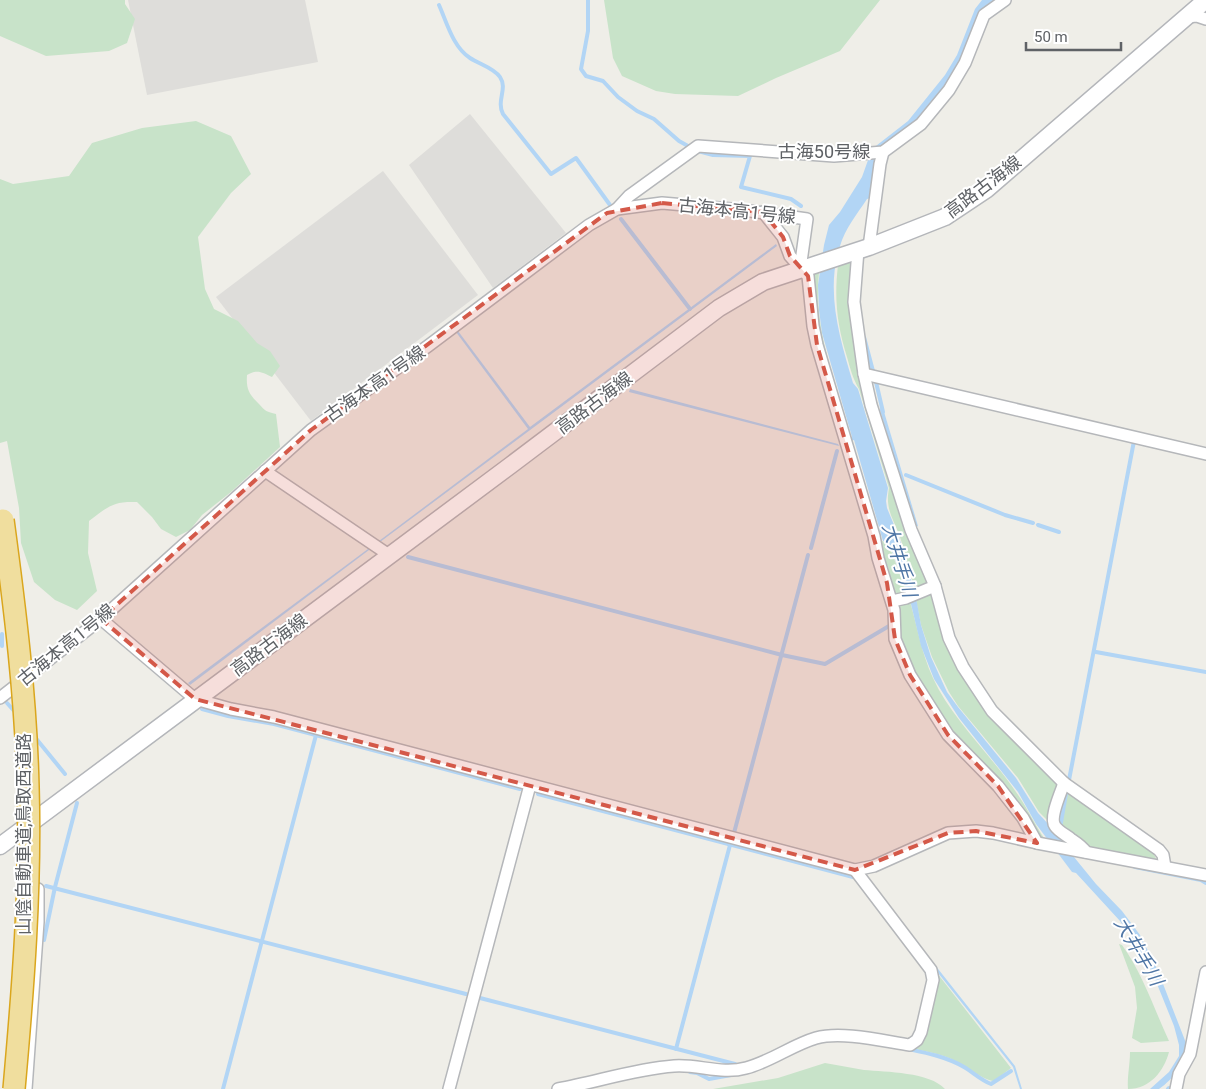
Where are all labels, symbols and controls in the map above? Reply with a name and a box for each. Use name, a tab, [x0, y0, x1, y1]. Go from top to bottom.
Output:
scale bar	[1026, 20, 1121, 52]
text: 50 m	[1034, 28, 1068, 46]
street label: 古海50号線	[778, 141, 870, 162]
street label: 高路古海線	[940, 151, 1025, 222]
street label: 古海本高1号線	[677, 194, 797, 227]
street label: 古海本高1号線	[320, 341, 429, 426]
street label: 高路古海線	[551, 367, 636, 438]
water label: 大井手川	[877, 520, 922, 602]
street label: 古海本高1号線	[13, 599, 118, 690]
street label: 高路古海線	[226, 609, 311, 680]
street label: 山陰自動車道;鳥取西道路	[13, 733, 34, 935]
water label: 大井手川	[1109, 913, 1169, 991]

